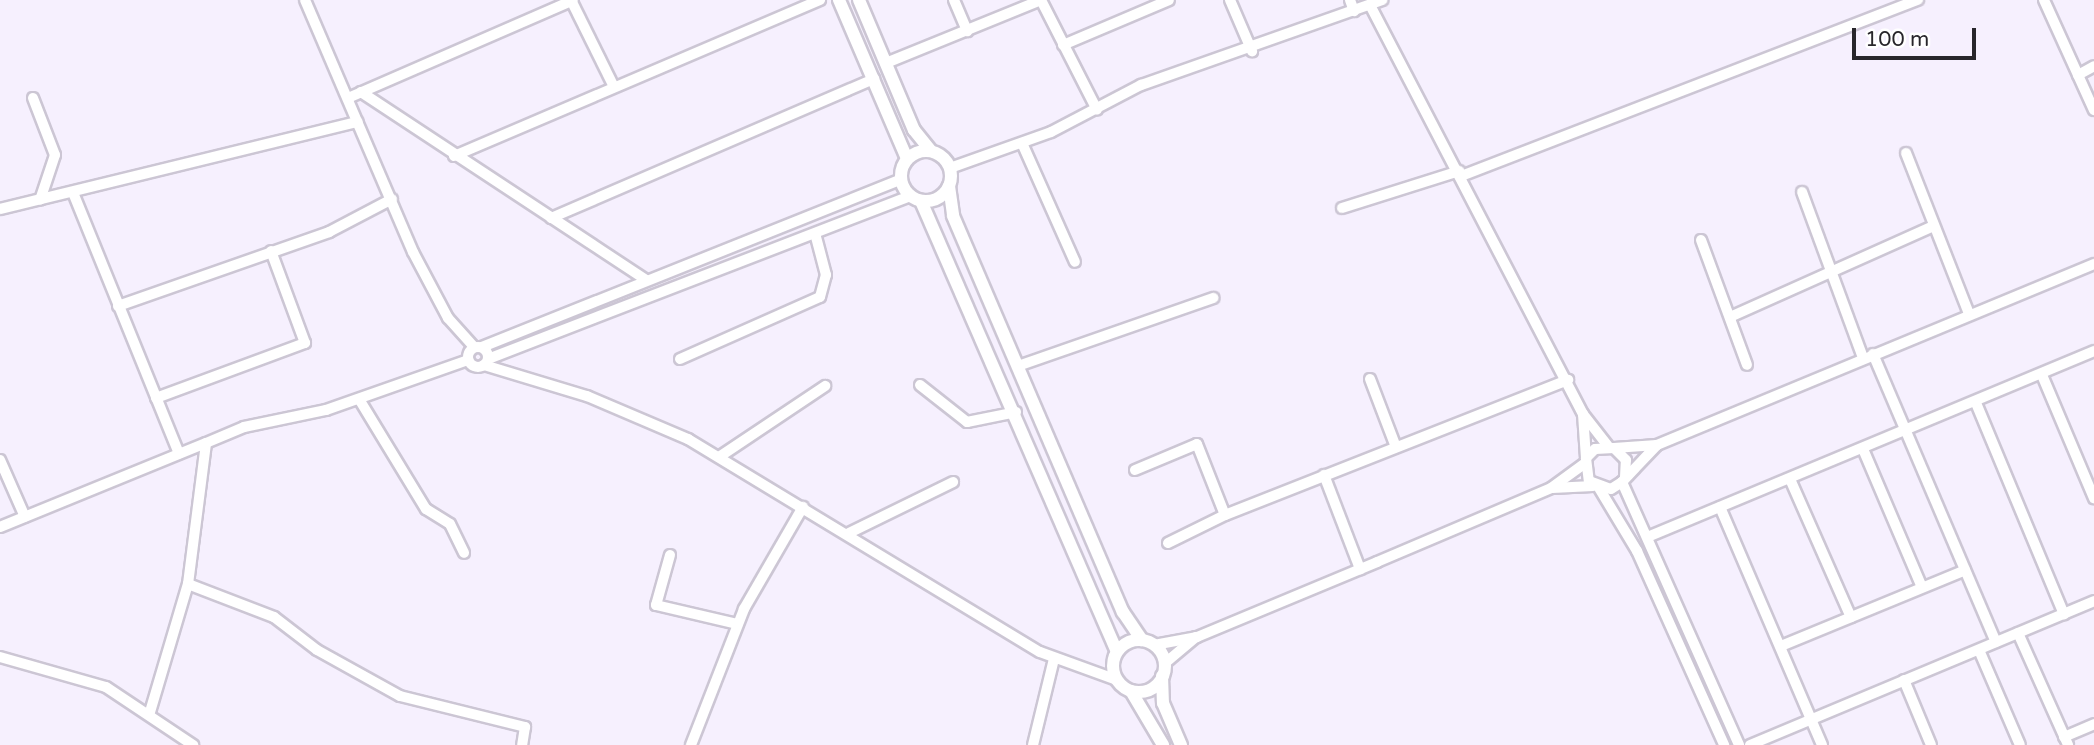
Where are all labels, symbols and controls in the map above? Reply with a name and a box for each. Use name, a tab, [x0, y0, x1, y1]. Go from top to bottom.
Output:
scale bar	[1856, 14, 1980, 58]
text: 100 m	[1865, 27, 1929, 52]

